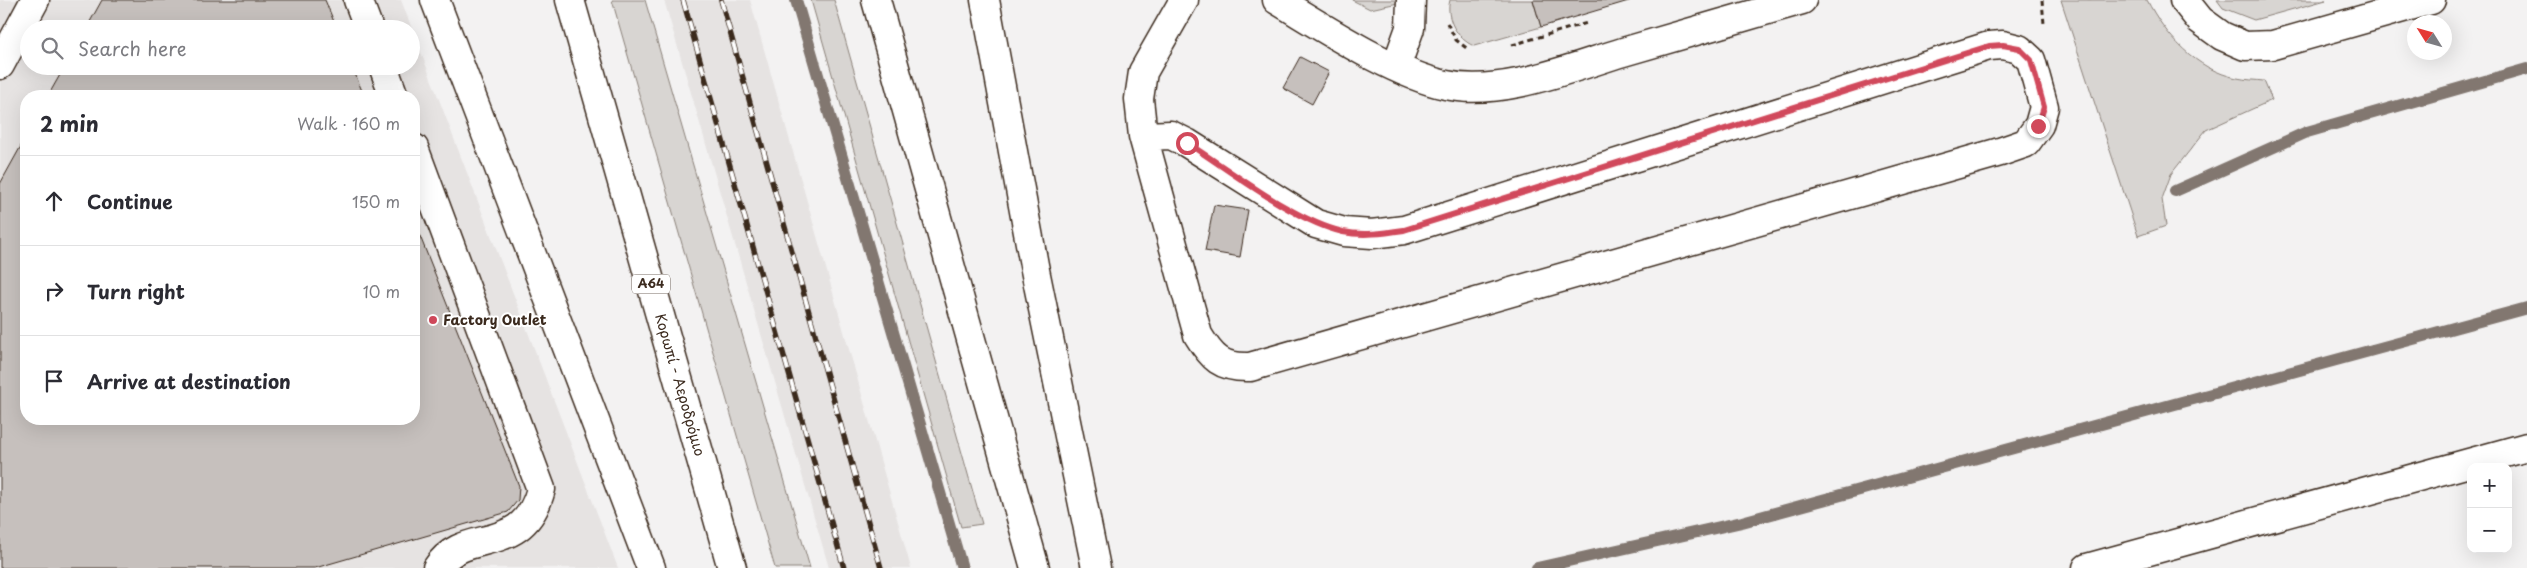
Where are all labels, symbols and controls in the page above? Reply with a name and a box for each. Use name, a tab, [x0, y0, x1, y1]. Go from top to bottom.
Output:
north arrow	[2407, 15, 2452, 60]
search box	[20, 20, 420, 75]
icon: search	[38, 34, 66, 62]
text: Search here	[78, 34, 187, 62]
text: 2 min	[40, 107, 99, 139]
text: Walk · 160 m	[297, 111, 400, 135]
route end	[2027, 115, 2050, 138]
route start	[1176, 132, 1199, 155]
icon: ahead	[40, 187, 68, 215]
text: Continue	[87, 187, 173, 215]
text: 150 m	[352, 189, 400, 213]
road number: Α64	[632, 274, 670, 294]
icon: right	[40, 277, 68, 305]
text: Turn right	[87, 277, 185, 305]
text: 10 m	[363, 279, 400, 303]
place label: Factory Outlet	[443, 309, 547, 330]
street label: Κορωπί - Αεροδρόμιο	[650, 311, 711, 459]
marker: Factory Outlet	[427, 314, 439, 326]
icon: arrive	[40, 367, 68, 395]
text: Arrive at destination	[87, 367, 291, 395]
map controls	[2467, 463, 2512, 553]
button: +	[2467, 463, 2512, 508]
button: −	[2467, 508, 2512, 553]

